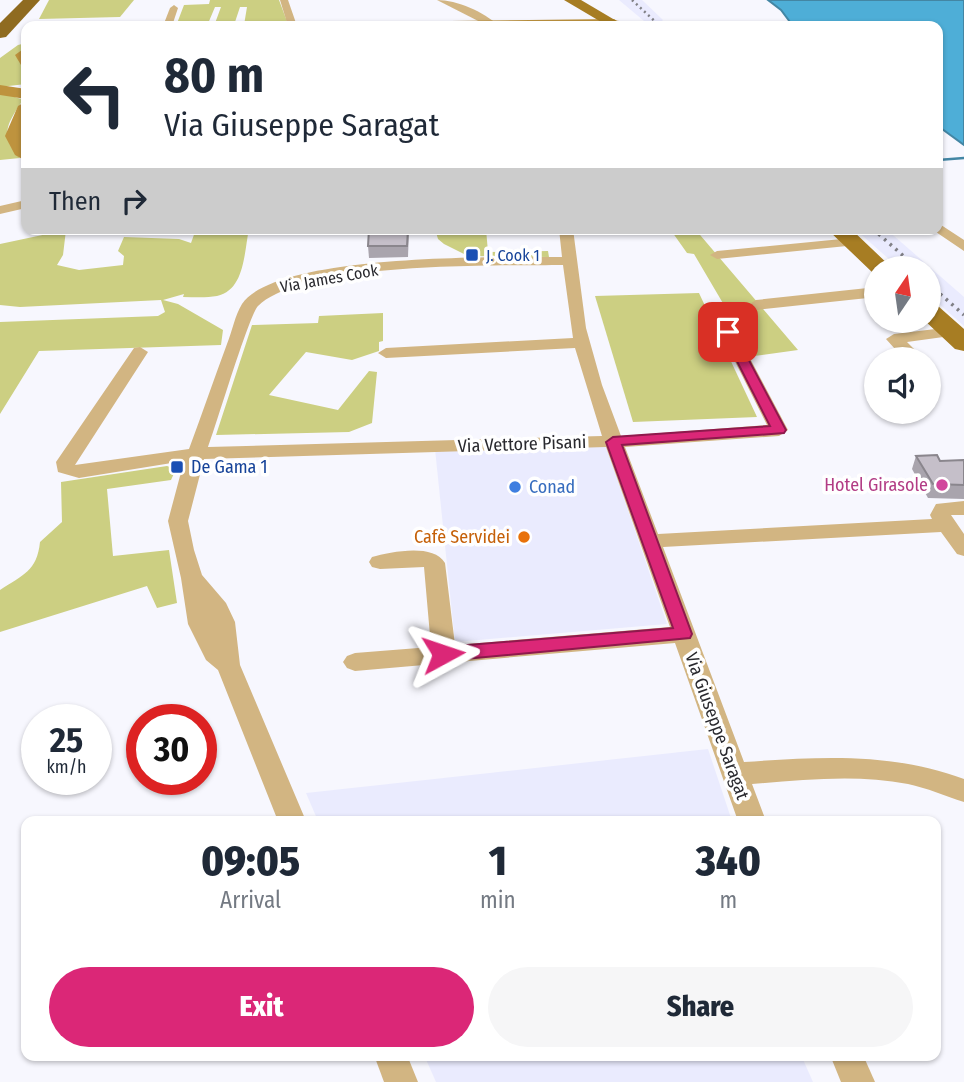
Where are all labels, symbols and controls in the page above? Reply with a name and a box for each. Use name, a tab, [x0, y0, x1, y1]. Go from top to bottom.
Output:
text: 80 m	[164, 46, 264, 105]
icon: left	[49, 49, 140, 140]
text: Via Giuseppe Saragat	[164, 106, 439, 144]
icon: right	[115, 182, 153, 220]
text: Then	[49, 186, 101, 217]
place label: J. Cook 1	[486, 246, 540, 265]
marker: J. Cook 1	[464, 247, 480, 263]
north arrow	[864, 256, 942, 332]
map controls	[864, 256, 941, 424]
street label: Via James Cook	[279, 260, 380, 296]
pin	[698, 302, 758, 362]
icon: arrive	[709, 313, 747, 351]
button: sound	[864, 347, 941, 424]
street label: Via Vettore Pisani	[457, 431, 587, 457]
place label: De Gama 1	[191, 456, 268, 478]
marker: De Gama 1	[169, 459, 185, 475]
place label: Hotel Girasole	[824, 474, 928, 496]
place label: Conad	[529, 476, 575, 498]
marker: Hotel Girasole	[934, 477, 950, 493]
marker: Conad	[507, 479, 523, 495]
place label: Cafè Servidei	[414, 526, 510, 548]
marker: Cafè Servidei	[516, 529, 532, 545]
position arrow	[406, 617, 480, 691]
street label: Via Giuseppe Saragat	[680, 649, 754, 803]
speed limit sign: 30	[126, 704, 217, 795]
text: 25	[50, 719, 83, 761]
text: km/h	[46, 756, 87, 778]
text: 09:05	[201, 836, 300, 886]
text: 1	[489, 836, 507, 886]
text: 340	[696, 836, 761, 886]
text: Arrival	[220, 886, 281, 914]
text: min	[480, 886, 516, 914]
text: m	[720, 886, 737, 914]
button: Exit	[49, 967, 474, 1047]
button: Share	[488, 967, 913, 1047]

